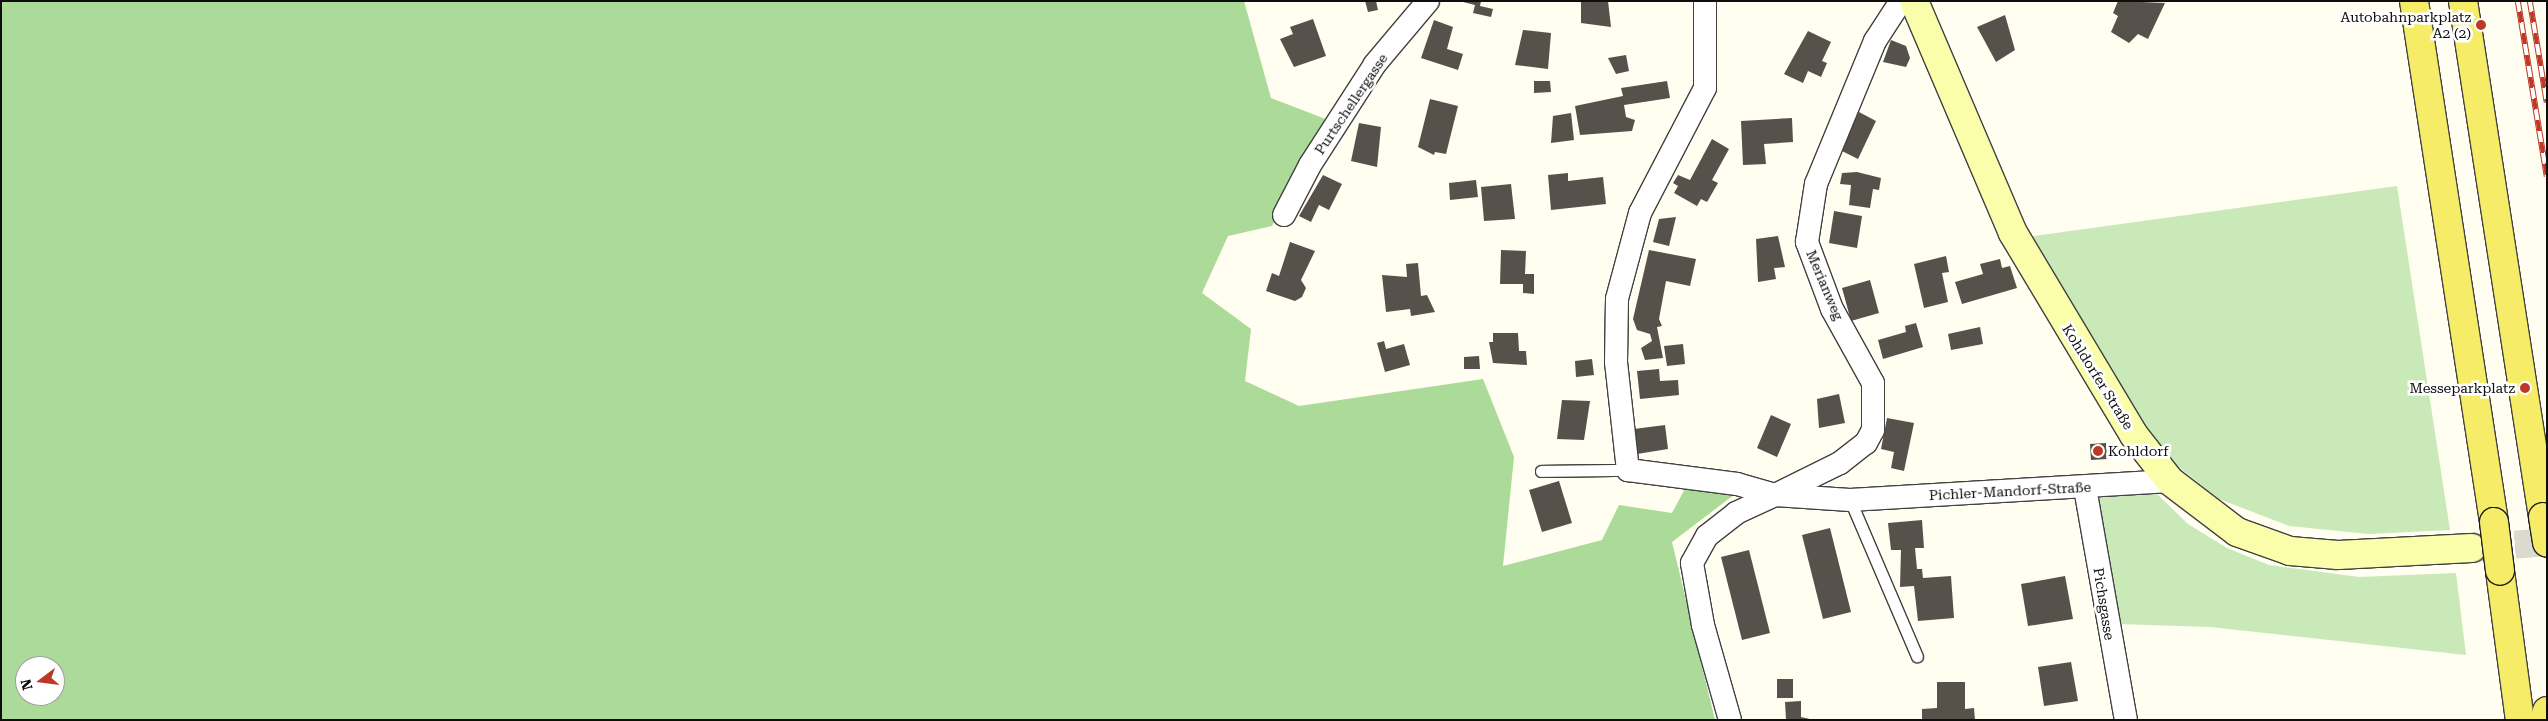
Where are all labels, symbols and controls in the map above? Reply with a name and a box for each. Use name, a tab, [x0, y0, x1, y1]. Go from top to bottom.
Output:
place label: Autobahnparkplatz A2 (2)	[2341, 9, 2471, 41]
marker: Autobahnparkplatz A2 (2)	[2475, 19, 2487, 31]
street label: Purtschellergasse	[1311, 50, 1391, 158]
street label: Merianweg	[1803, 247, 1847, 323]
street label: Kohldorfer Straße	[2059, 321, 2137, 433]
place label: Messeparkplatz	[2409, 380, 2515, 396]
marker: Messeparkplatz	[2519, 382, 2531, 394]
place label: Kohldorf	[2108, 443, 2168, 459]
marker: Kohldorf	[2092, 445, 2104, 457]
street label: Pichler-Mandorf-Straße	[1928, 478, 2092, 504]
street label: Pichsgasse	[2090, 567, 2118, 641]
north arrow	[15, 656, 65, 706]
text: N	[17, 677, 36, 692]

